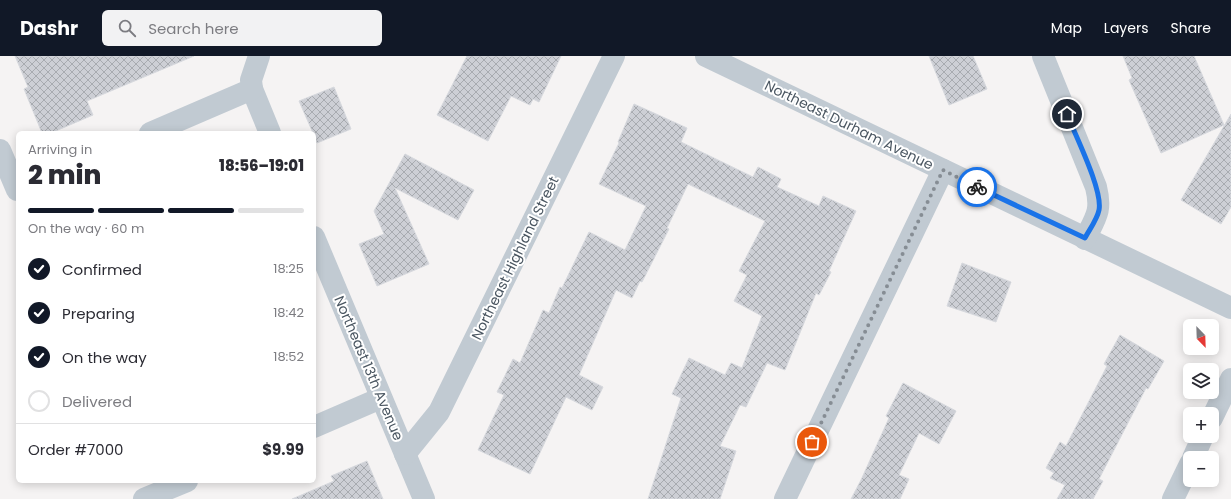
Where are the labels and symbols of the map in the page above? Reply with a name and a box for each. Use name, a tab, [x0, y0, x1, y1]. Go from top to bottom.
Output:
street label: Northeast Durham Avenue	[761, 75, 937, 175]
pin	[1050, 97, 1084, 131]
courier	[957, 167, 997, 207]
street label: Northeast Highland Street	[467, 173, 563, 343]
street label: Northeast 13th Avenue	[329, 293, 409, 444]
north arrow	[1183, 319, 1219, 355]
pin	[795, 425, 829, 459]

